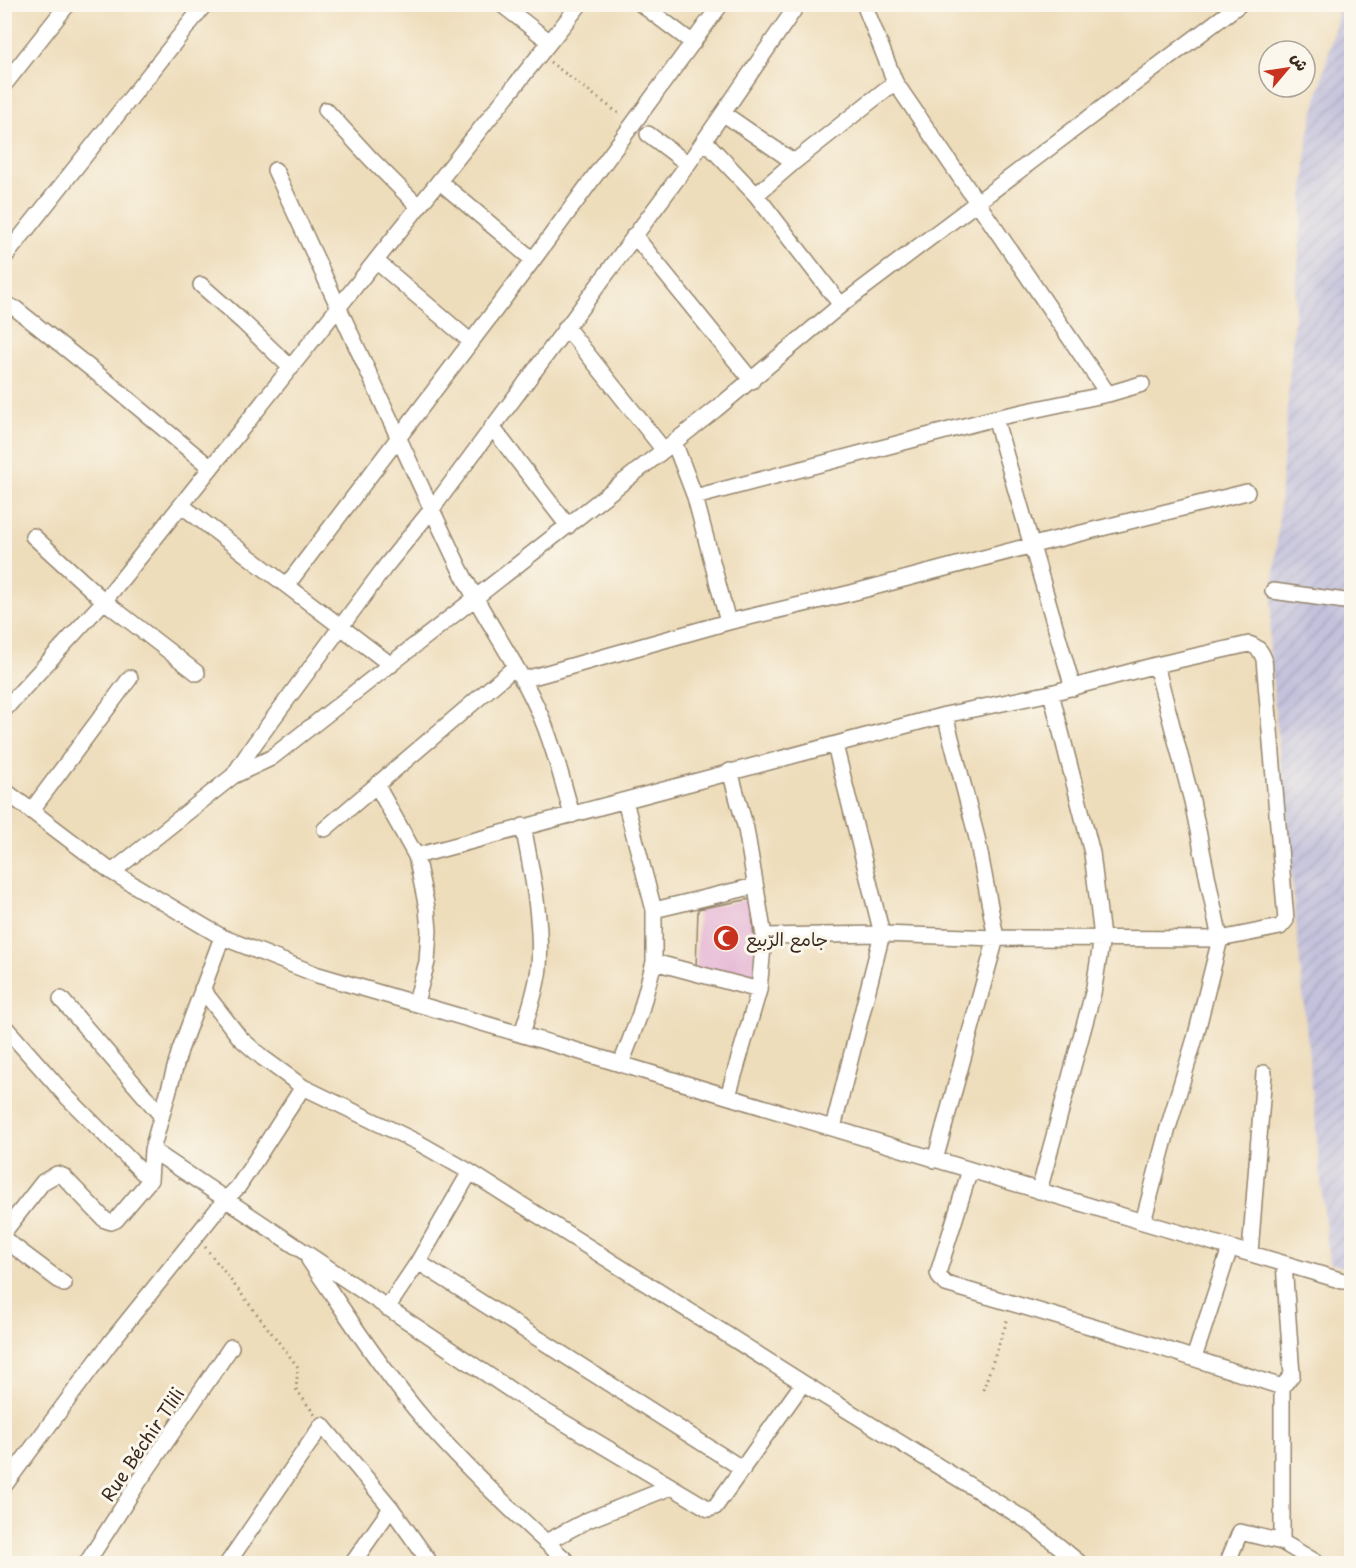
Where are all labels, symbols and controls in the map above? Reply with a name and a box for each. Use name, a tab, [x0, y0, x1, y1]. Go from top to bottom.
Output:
north arrow	[1257, 39, 1317, 99]
text: ش	[1286, 48, 1316, 75]
mosque icon: جامع الرّبيع	[711, 923, 741, 953]
place label: جامع الرّبيع	[746, 925, 828, 953]
street label: Rue Béchir Tlili	[94, 1382, 190, 1506]

